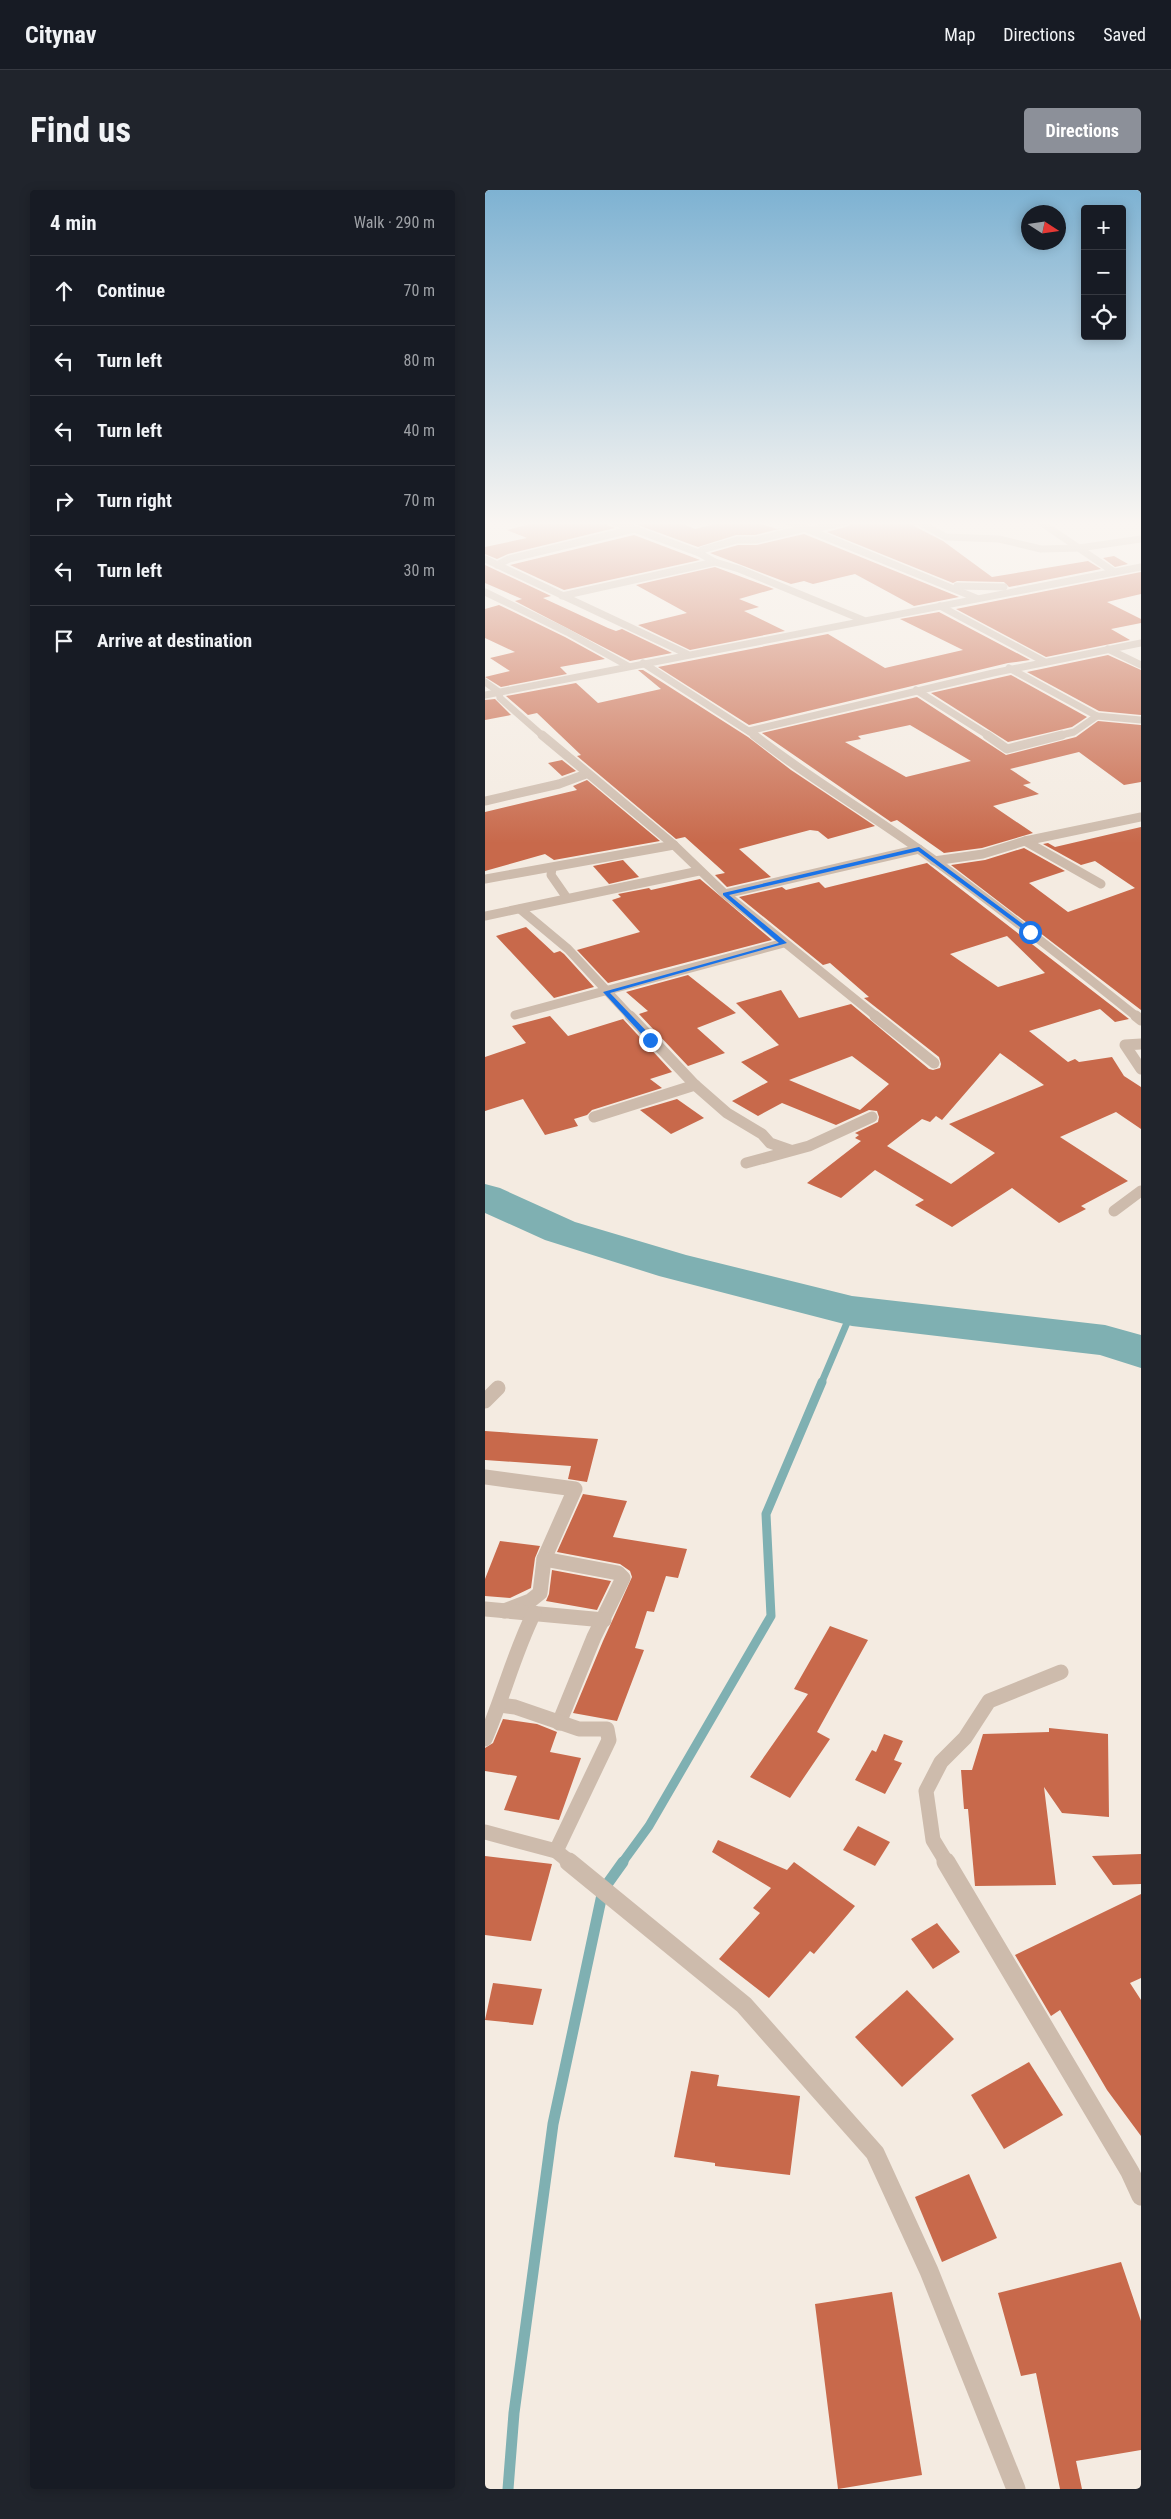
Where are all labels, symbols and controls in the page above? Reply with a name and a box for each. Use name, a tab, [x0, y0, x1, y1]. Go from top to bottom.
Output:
text: Citynav	[25, 21, 96, 49]
text: Map	[944, 24, 975, 45]
text: Directions	[1003, 24, 1075, 45]
text: Saved	[1103, 24, 1146, 45]
button: Directions	[1024, 108, 1141, 153]
text: Find us	[30, 110, 131, 151]
north arrow	[1021, 205, 1066, 250]
map controls	[1081, 205, 1126, 340]
button: +	[1081, 205, 1126, 250]
text: 4 min	[50, 211, 97, 235]
text: Walk · 290 m	[354, 213, 435, 232]
button: −	[1081, 250, 1126, 295]
icon: ahead	[50, 277, 78, 305]
text: Continue	[97, 279, 165, 302]
text: 70 m	[403, 281, 435, 300]
button: locate	[1081, 295, 1126, 340]
icon: left	[50, 347, 78, 375]
text: Turn left	[97, 349, 162, 372]
text: 80 m	[403, 351, 435, 370]
icon: left	[50, 417, 78, 445]
text: Turn left	[97, 419, 162, 442]
text: 40 m	[403, 421, 435, 440]
icon: right	[50, 487, 78, 515]
text: Turn right	[97, 489, 172, 512]
text: 70 m	[403, 491, 435, 510]
icon: left	[50, 557, 78, 585]
text: Turn left	[97, 559, 162, 582]
text: 30 m	[403, 561, 435, 580]
icon: arrive	[50, 627, 78, 655]
text: Arrive at destination	[97, 629, 252, 652]
route start	[1019, 921, 1042, 944]
route end	[639, 1029, 662, 1052]

